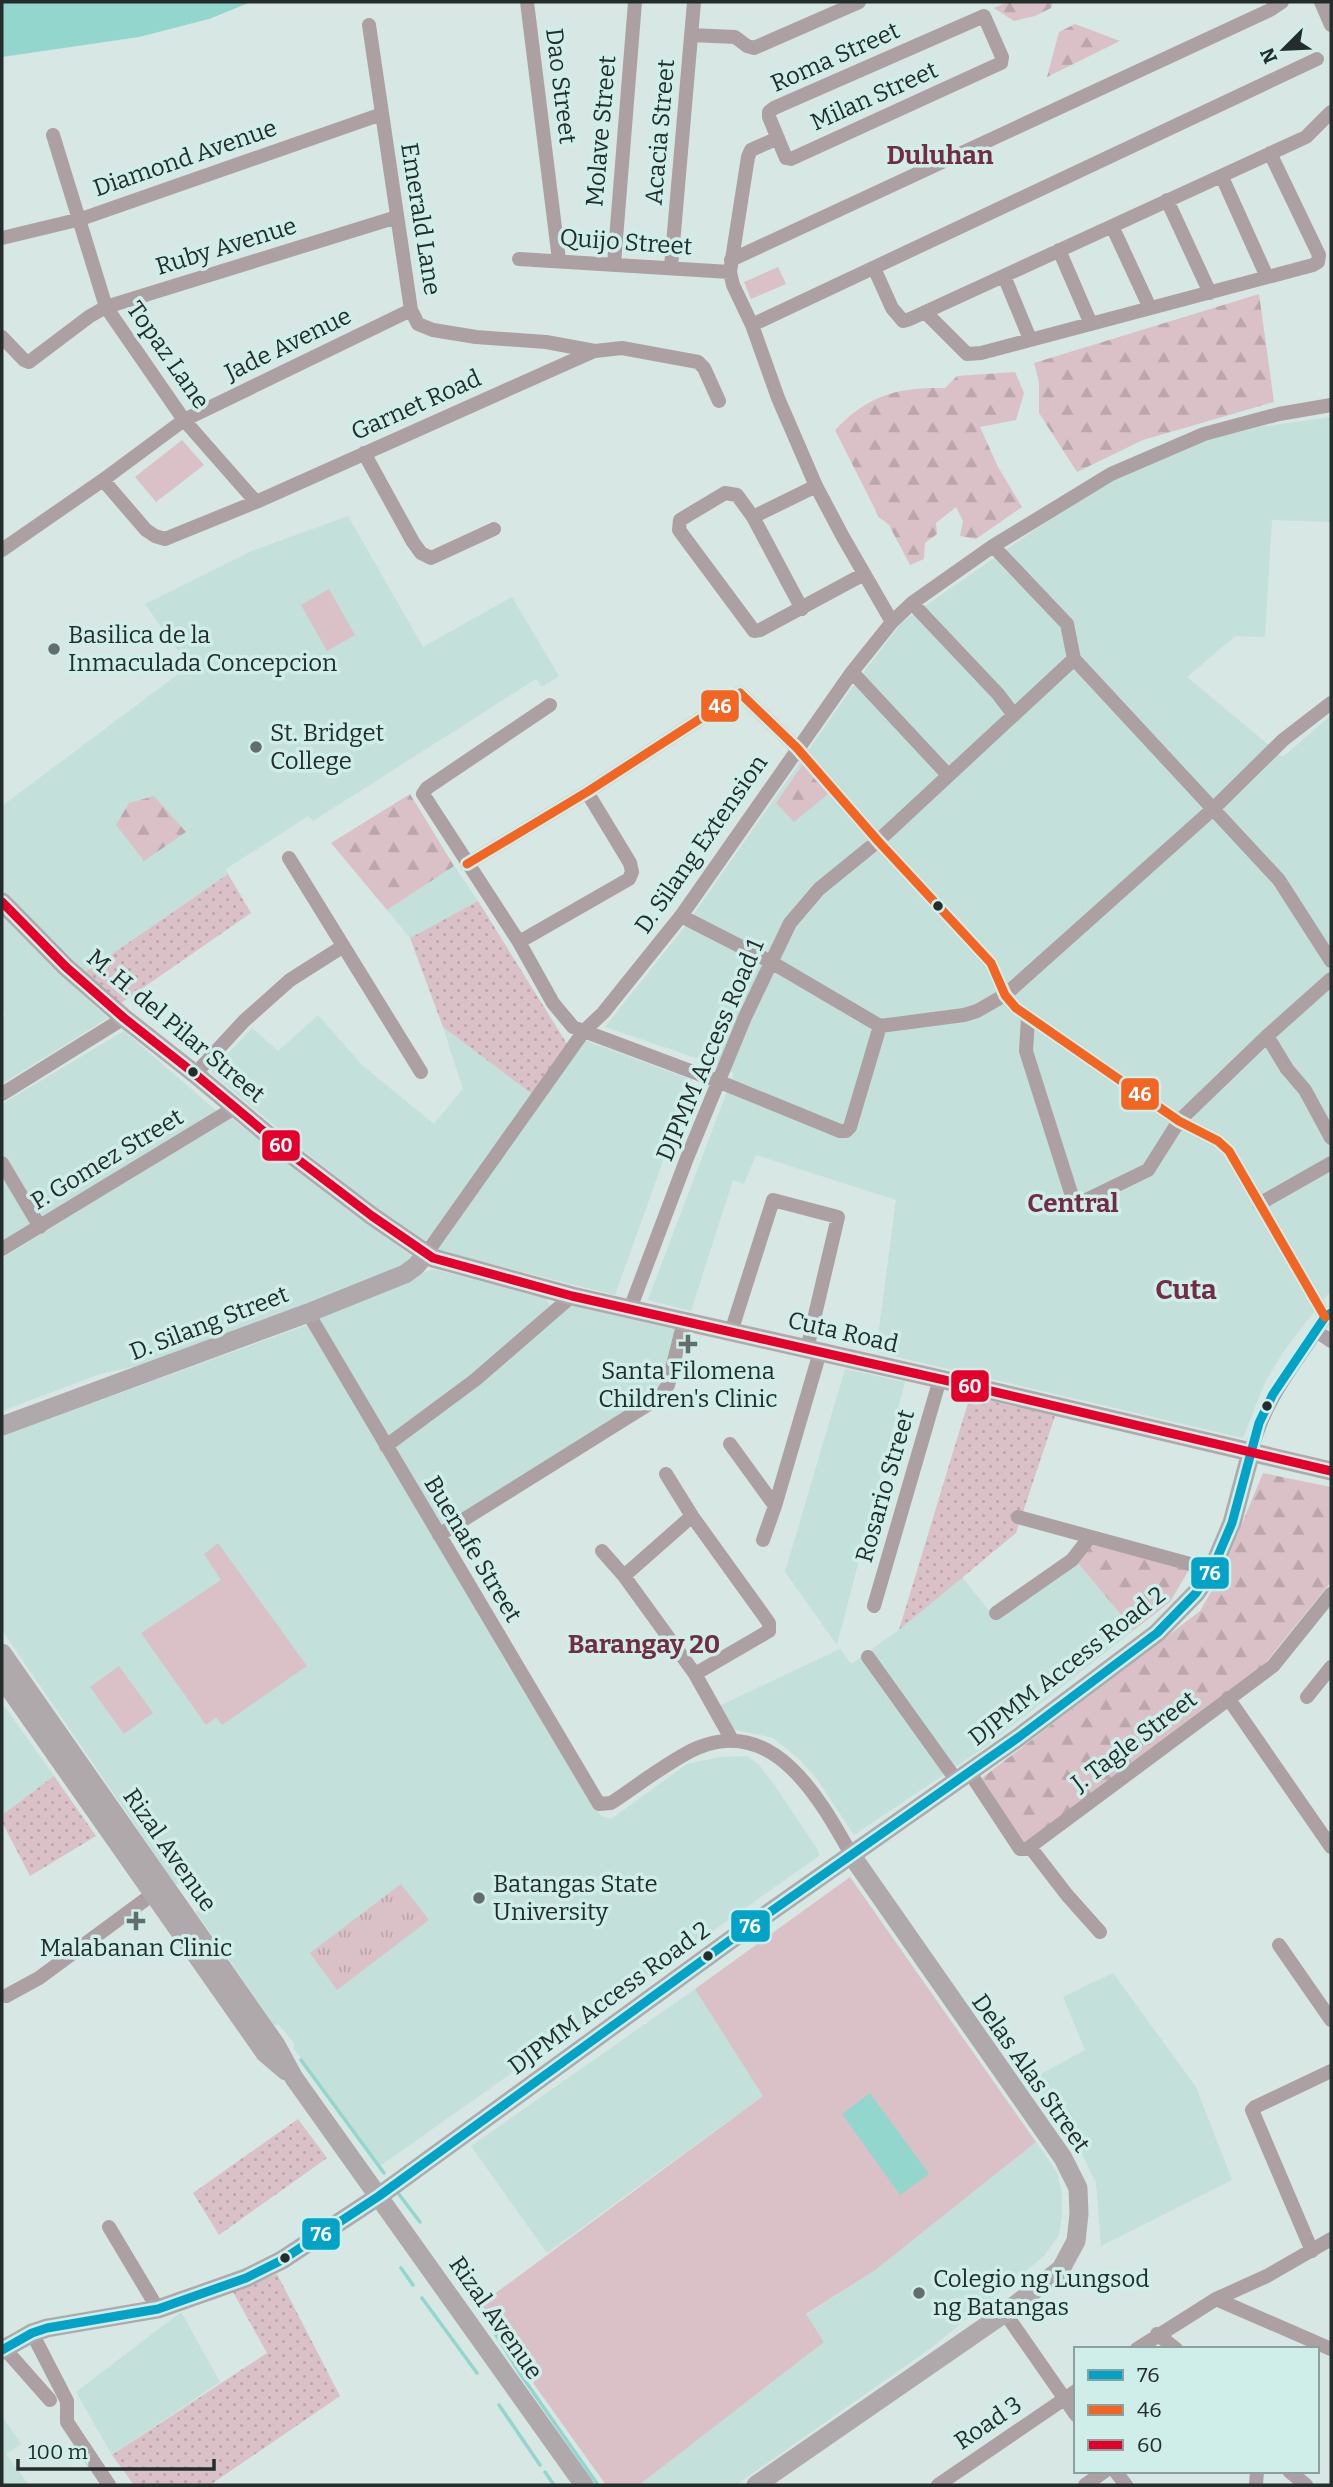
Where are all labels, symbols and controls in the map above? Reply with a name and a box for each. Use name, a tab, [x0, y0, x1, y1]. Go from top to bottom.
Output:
north arrow	[1249, 14, 1319, 84]
street label: Roma Street	[766, 16, 904, 98]
street label: Dao Street	[540, 27, 582, 146]
text: N	[1255, 44, 1282, 67]
street label: Molave Street	[580, 54, 622, 208]
street label: Milan Street	[806, 55, 942, 136]
street label: Acacia Street	[640, 58, 680, 206]
street label: Diamond Avenue	[90, 113, 280, 203]
district label: Duluhan	[886, 140, 994, 171]
street label: Emerald Lane	[395, 141, 447, 297]
street label: Ruby Avenue	[152, 211, 300, 281]
street label: Quijo Street	[559, 223, 694, 261]
street label: Topaz Lane	[121, 296, 215, 414]
street label: Jade Avenue	[219, 301, 356, 387]
street label: Garnet Road	[347, 364, 485, 446]
place label: Basilica de la Inmaculada Concepcion	[68, 621, 337, 677]
marker: Basilica de la Inmaculada Concepcion	[46, 641, 62, 657]
line badge: 46	[700, 689, 740, 723]
text: 46	[709, 695, 731, 718]
place label: St. Bridget College	[270, 719, 385, 775]
marker: St. Bridget College	[248, 739, 264, 755]
street label: D. Silang Extension	[629, 749, 773, 939]
unlabelled marker	[931, 899, 945, 913]
street label: DJPMM Access Road 1	[651, 935, 770, 1165]
street label: M. H. del Pilar Street	[81, 943, 271, 1109]
unlabelled marker	[186, 1065, 200, 1079]
line badge: 46	[1120, 1077, 1160, 1111]
text: 46	[1129, 1083, 1151, 1106]
street label: P. Gomez Street	[26, 1102, 188, 1215]
line badge: 60	[261, 1129, 301, 1162]
text: 60	[269, 1134, 293, 1157]
district label: Central	[1027, 1188, 1119, 1219]
district label: Cuta	[1155, 1273, 1217, 1306]
street label: D. Silang Street	[126, 1280, 293, 1366]
street label: Cuta Road	[785, 1306, 901, 1358]
marker: Santa Filomena Children's Clinic	[678, 1334, 698, 1354]
place label: Santa Filomena Children's Clinic	[598, 1357, 778, 1413]
line badge: 60	[950, 1369, 990, 1403]
text: 60	[958, 1375, 982, 1398]
unlabelled marker	[1260, 1399, 1274, 1413]
street label: Rosario Street	[850, 1406, 920, 1566]
street label: Buenafe Street	[418, 1471, 528, 1627]
line badge: 76	[1190, 1556, 1230, 1590]
text: 76	[1199, 1562, 1221, 1585]
street label: DJPMM Access Road 2	[963, 1581, 1171, 1751]
district label: Barangay 20	[568, 1629, 720, 1660]
street label: J. Tagle Street	[1065, 1685, 1202, 1798]
street label: Rizal Avenue	[117, 1783, 223, 1917]
place label: Batangas State University	[493, 1870, 658, 1926]
marker: Batangas State University	[471, 1890, 487, 1906]
line badge: 76	[730, 1909, 771, 1943]
marker: Malabanan Clinic	[126, 1911, 146, 1931]
text: 76	[739, 1915, 761, 1938]
street label: DJPMM Access Road 2	[503, 1916, 715, 2080]
place label: Malabanan Clinic	[40, 1934, 232, 1962]
unlabelled marker	[701, 1949, 715, 1963]
street label: Delas Alas Street	[966, 1989, 1096, 2158]
line badge: 76	[301, 2217, 341, 2251]
text: 76	[310, 2223, 332, 2246]
unlabelled marker	[278, 2251, 292, 2265]
street label: Rizal Avenue	[443, 2251, 549, 2385]
place label: Colegio ng Lungsod ng Batangas	[933, 2265, 1150, 2321]
marker: Colegio ng Lungsod ng Batangas	[911, 2285, 927, 2301]
legend	[1074, 2347, 1319, 2473]
text: 76	[1137, 2362, 1160, 2388]
street label: Road 3	[949, 2390, 1027, 2456]
text: 46	[1137, 2397, 1162, 2423]
scale bar	[18, 2428, 214, 2472]
text: 60	[1137, 2432, 1163, 2458]
text: 100 m	[28, 2439, 88, 2465]

